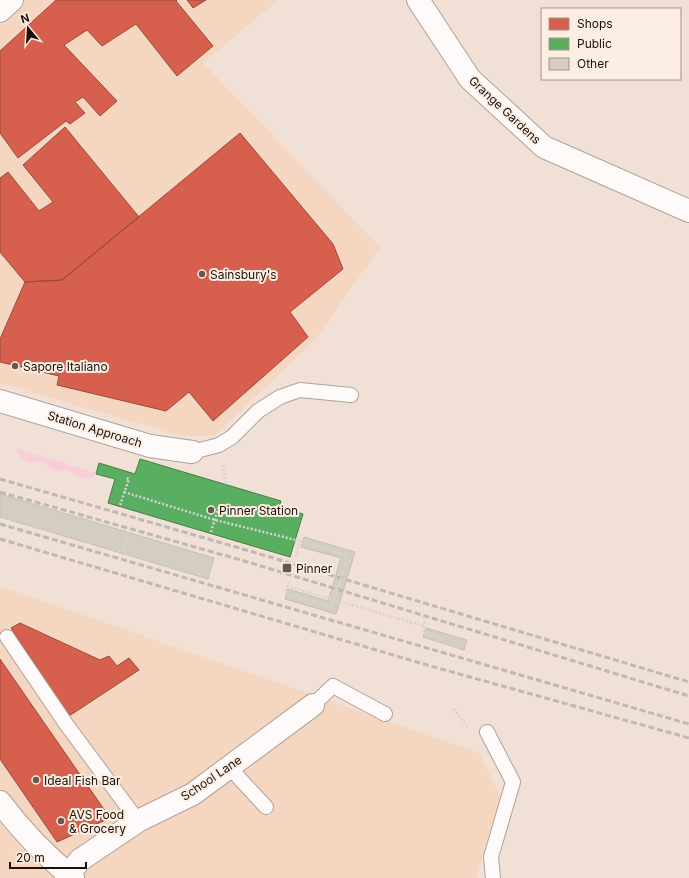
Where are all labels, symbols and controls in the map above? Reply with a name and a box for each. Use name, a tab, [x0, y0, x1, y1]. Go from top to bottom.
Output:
north arrow	[8, 8, 48, 48]
legend	[541, 8, 681, 80]
text: N	[19, 11, 31, 26]
text: Shops	[577, 16, 613, 31]
text: Public	[577, 36, 612, 51]
text: Other	[577, 56, 609, 71]
street label: Grange Gardens	[466, 73, 544, 147]
place label: Sainsbury's	[210, 267, 277, 282]
marker: Sainsbury's	[197, 269, 207, 279]
place label: Sapore Italiano	[23, 359, 108, 374]
marker: Sapore Italiano	[10, 361, 20, 371]
street label: Station Approach	[46, 407, 144, 451]
place label: Pinner Station	[219, 503, 298, 518]
marker: Pinner Station	[206, 505, 216, 515]
place label: Pinner	[296, 561, 333, 576]
marker: Pinner	[281, 562, 293, 574]
street label: School Lane	[178, 752, 244, 804]
place label: Ideal Fish Bar	[44, 773, 121, 788]
marker: Ideal Fish Bar	[31, 775, 41, 785]
place label: AVS Food & Grocery	[69, 807, 126, 836]
marker: AVS Food & Grocery	[56, 816, 66, 826]
scale bar	[10, 844, 86, 870]
text: 20 m	[16, 850, 45, 865]

